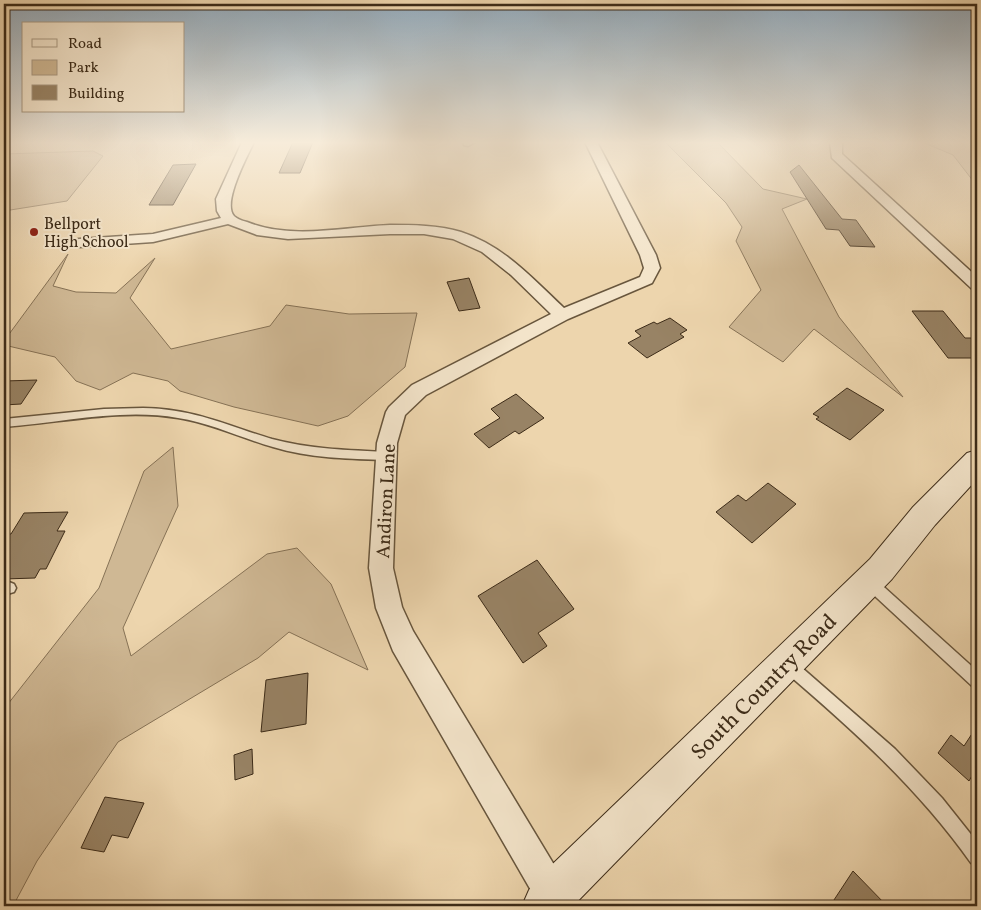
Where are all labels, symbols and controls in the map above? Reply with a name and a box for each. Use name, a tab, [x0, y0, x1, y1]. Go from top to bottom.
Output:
legend	[22, 22, 185, 112]
text: Road	[68, 34, 102, 55]
text: Park	[68, 58, 99, 79]
text: Building	[68, 84, 125, 105]
place label: Bellport High School	[44, 214, 129, 254]
marker: Bellport High School	[28, 226, 40, 238]
street label: Andiron Lane	[371, 443, 403, 559]
street label: South Country Road	[685, 608, 845, 768]

